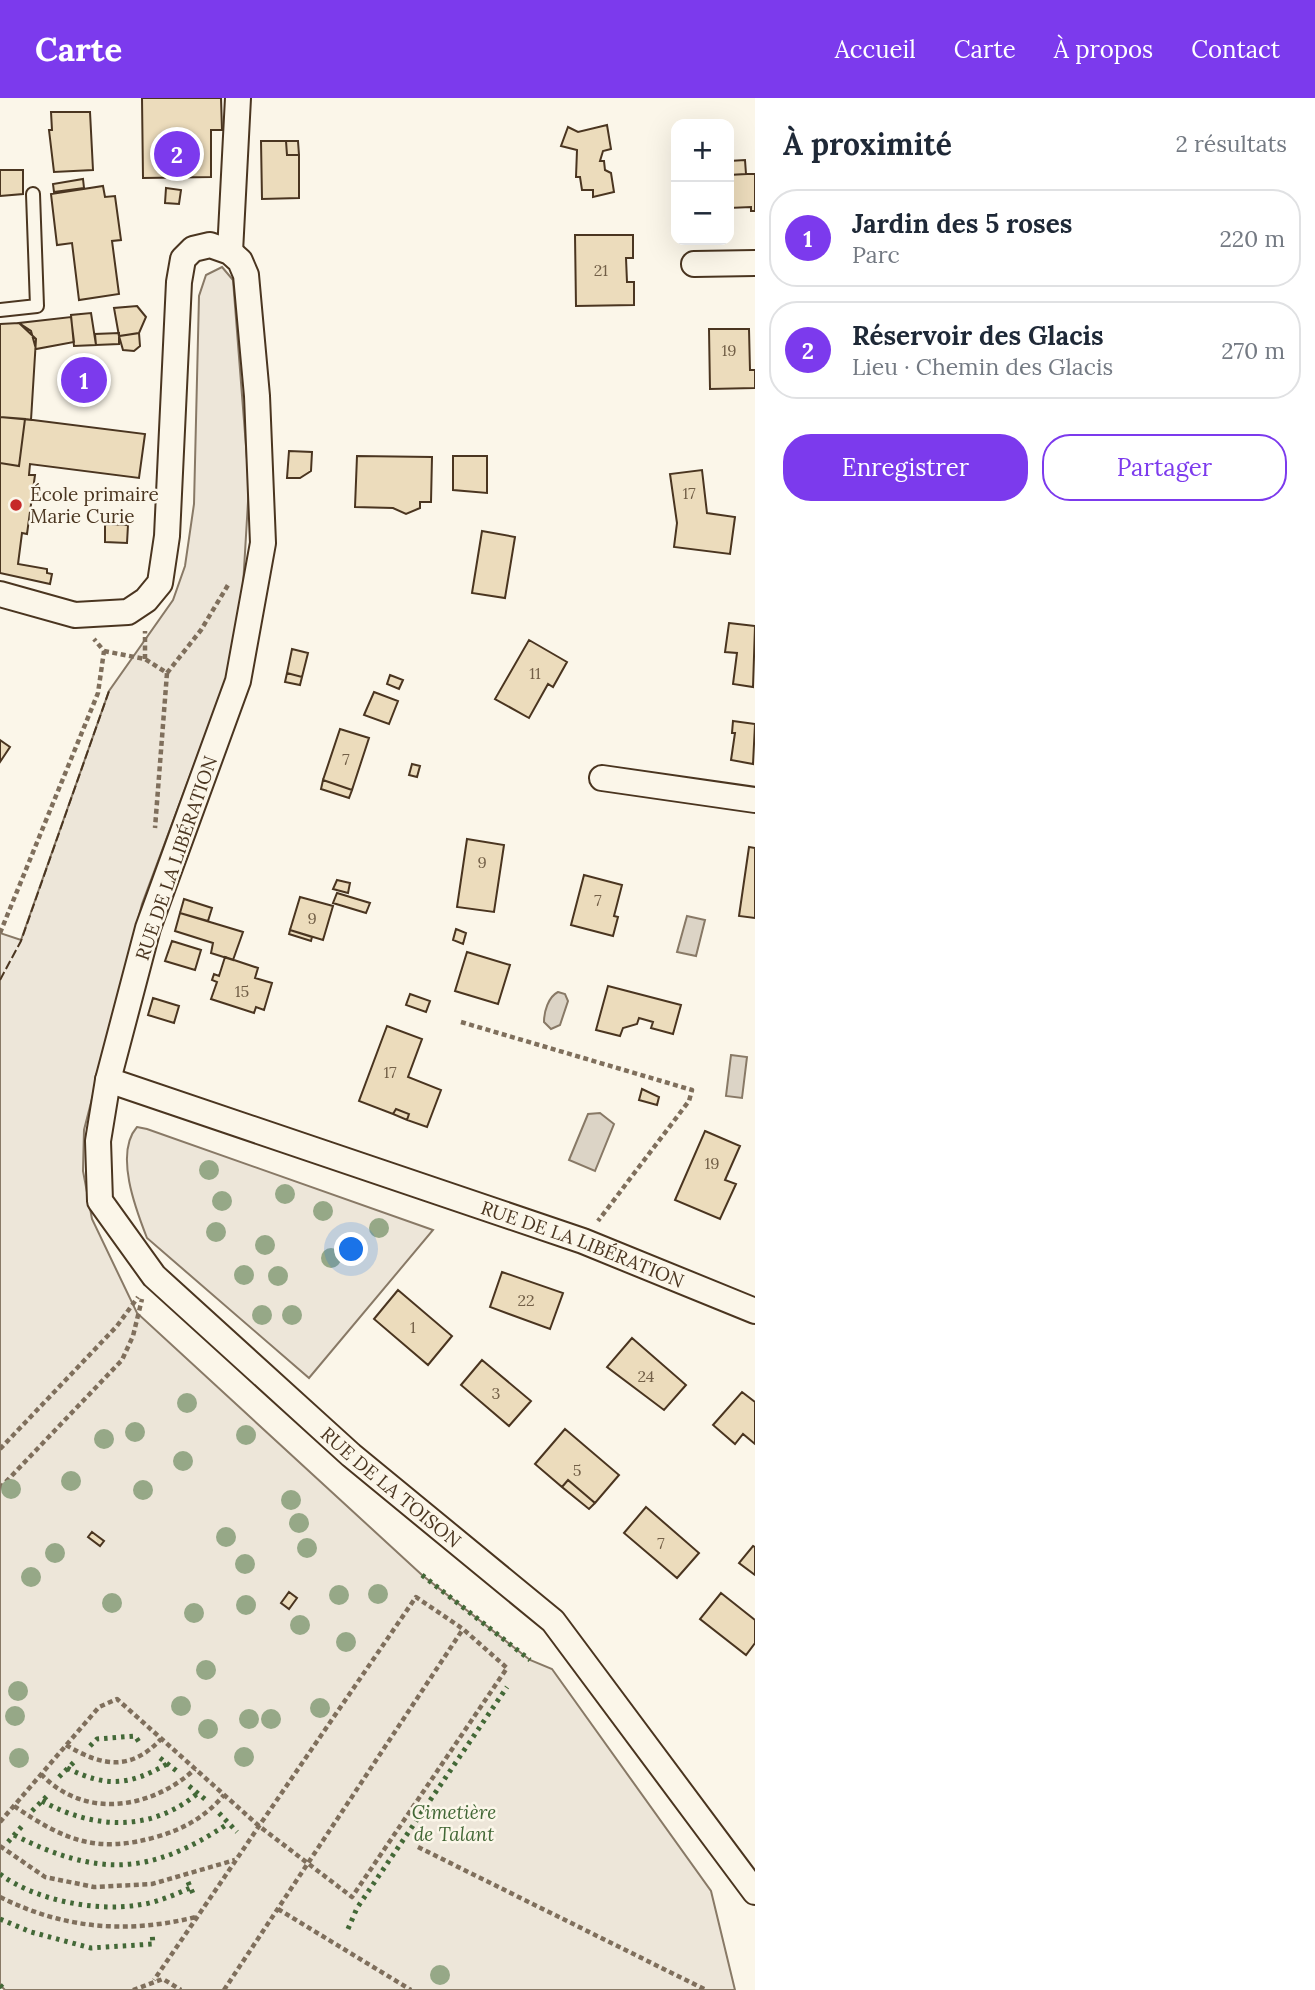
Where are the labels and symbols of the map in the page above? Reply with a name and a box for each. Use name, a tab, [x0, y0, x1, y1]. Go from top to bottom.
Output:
pin: 2	[154, 128, 200, 180]
house number: 21	[594, 260, 608, 280]
house number: 19	[721, 340, 737, 360]
pin: 1	[61, 354, 107, 406]
place label: École primaire Marie Curie	[30, 482, 159, 528]
house number: 17	[682, 483, 696, 503]
marker: École primaire Marie Curie	[8, 497, 24, 513]
house number: 11	[529, 663, 541, 683]
house number: 7	[342, 749, 350, 769]
street label: RUE DE LA LIBÉRATION	[130, 753, 222, 963]
house number: 9	[477, 852, 487, 872]
house number: 7	[594, 890, 602, 910]
house number: 9	[307, 908, 317, 928]
house number: 15	[235, 981, 249, 1001]
house number: 17	[383, 1062, 397, 1082]
house number: 19	[704, 1153, 720, 1173]
street label: RUE DE LA LIBÉRATION	[478, 1195, 687, 1293]
your location	[334, 1232, 368, 1266]
house number: 22	[517, 1290, 535, 1310]
house number: 1	[410, 1317, 416, 1337]
house number: 24	[638, 1366, 655, 1386]
house number: 3	[492, 1383, 501, 1403]
street label: RUE DE LA TOISON	[316, 1422, 466, 1553]
house number: 5	[573, 1460, 581, 1480]
house number: 7	[657, 1533, 665, 1553]
park label: Cimetière de Talant	[412, 1800, 496, 1846]

